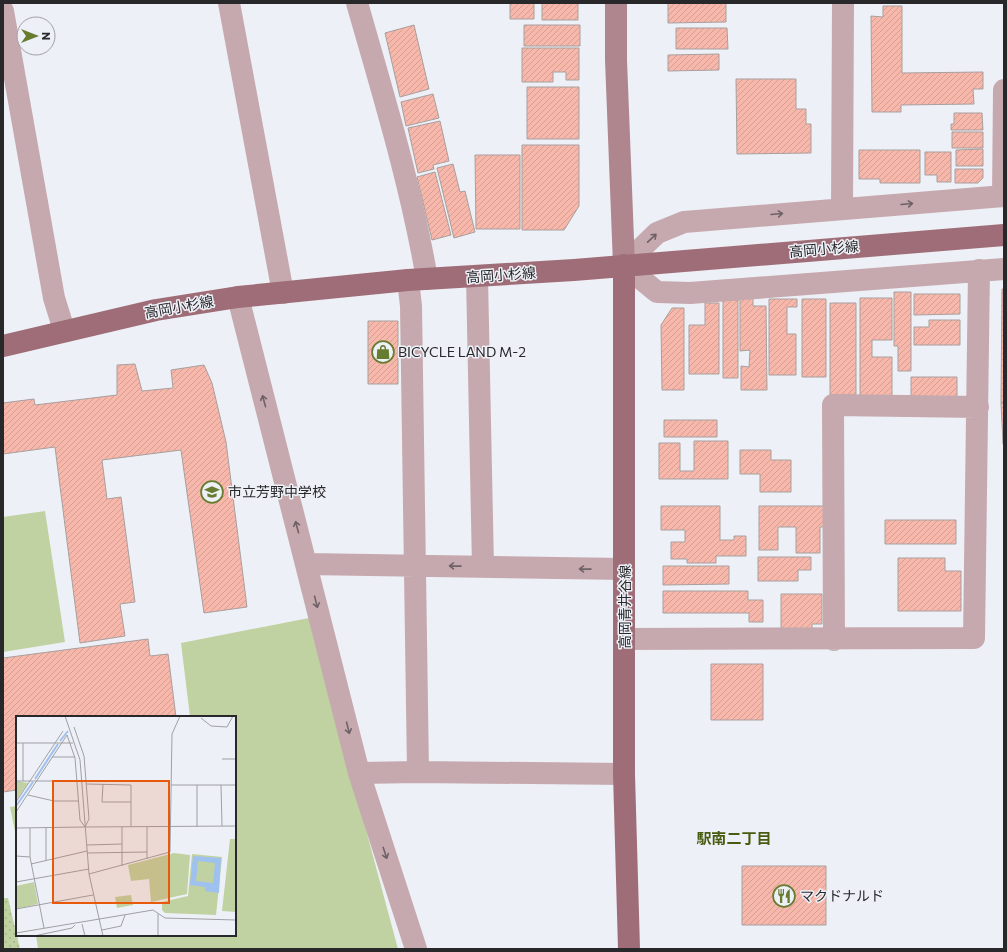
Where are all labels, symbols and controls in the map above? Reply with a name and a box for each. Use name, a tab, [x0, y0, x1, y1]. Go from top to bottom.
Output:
north arrow	[16, 16, 56, 56]
text: N	[40, 32, 53, 40]
one-way arrow	[900, 200, 913, 207]
one-way arrow	[770, 211, 783, 218]
one-way arrow	[647, 234, 657, 243]
street label: 高岡小杉線	[788, 237, 860, 260]
street label: 高岡小杉線	[465, 264, 536, 285]
street label: 高岡小杉線	[143, 292, 215, 321]
shop icon: BICYCLE LAND M-2	[370, 339, 396, 365]
place label: BICYCLE LAND M-2	[398, 343, 526, 360]
one-way arrow	[260, 395, 267, 408]
school or university icon: 市立芳野中学校	[199, 479, 225, 505]
place label: 市立芳野中学校	[228, 483, 326, 500]
one-way arrow	[293, 520, 300, 533]
one-way arrow	[449, 562, 462, 570]
one-way arrow	[579, 565, 592, 572]
street label: 高岡青井谷線	[616, 565, 633, 649]
one-way arrow	[313, 595, 321, 608]
inset map	[16, 716, 236, 936]
one-way arrow	[345, 721, 352, 734]
district label: 駅南二丁目	[696, 829, 772, 847]
one-way arrow	[382, 846, 389, 859]
restaurant icon: マクドナルド	[771, 883, 797, 909]
place label: マクドナルド	[800, 887, 884, 904]

